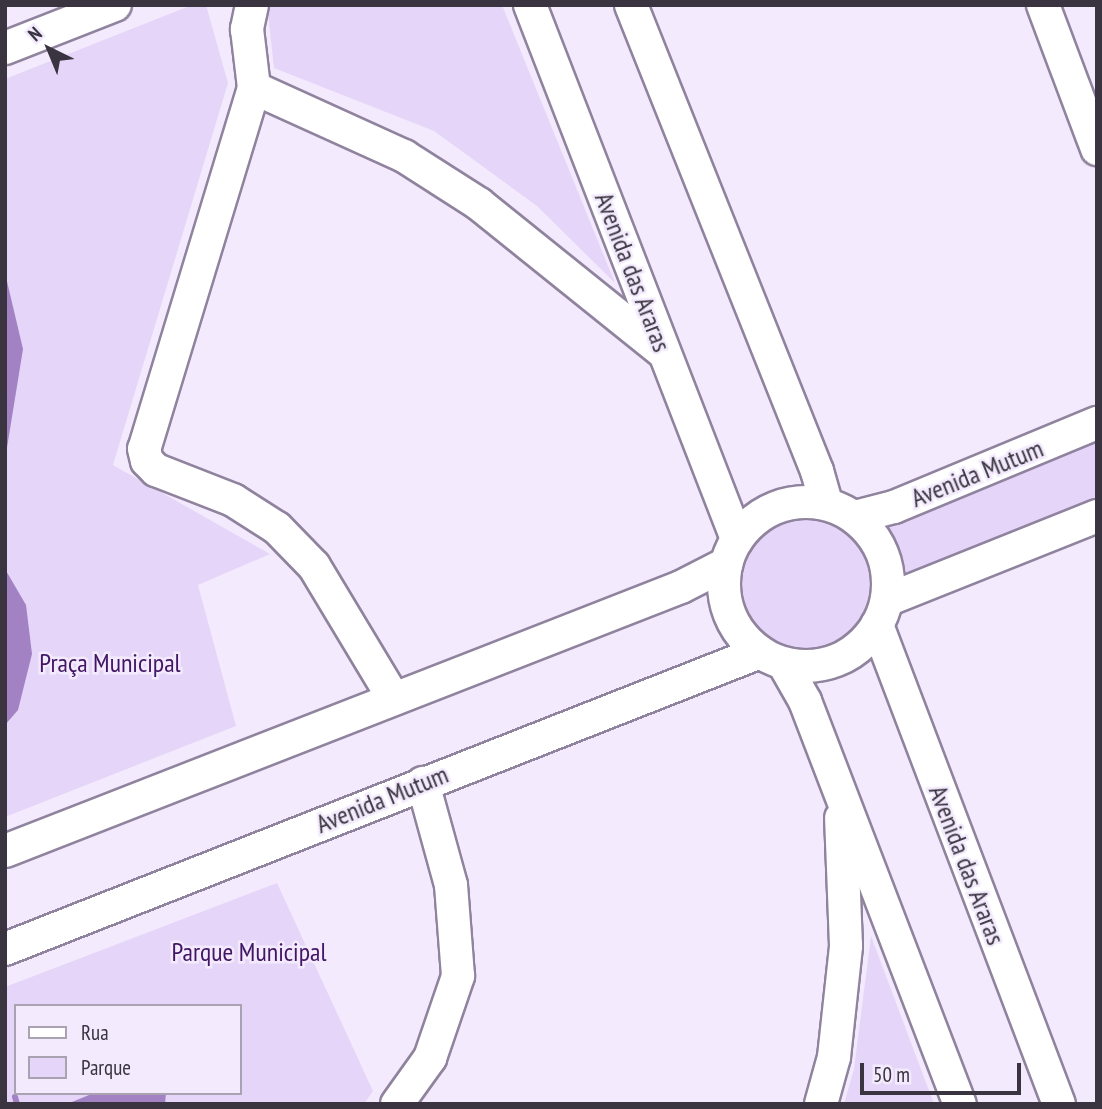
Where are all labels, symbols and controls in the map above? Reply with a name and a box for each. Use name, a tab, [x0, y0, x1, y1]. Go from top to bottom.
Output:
north arrow	[14, 14, 84, 84]
text: N	[23, 21, 47, 46]
street label: Avenida das Araras	[588, 188, 678, 356]
street label: Avenida Mutum	[906, 432, 1048, 514]
park label: Praça Municipal	[39, 647, 181, 679]
street label: Avenida Mutum	[311, 758, 453, 840]
street label: Avenida das Araras	[922, 781, 1012, 949]
park label: Parque Municipal	[172, 936, 326, 968]
legend	[14, 1004, 242, 1095]
text: Rua	[81, 1019, 109, 1046]
scale bar	[864, 1050, 1025, 1094]
text: Parque	[81, 1054, 131, 1081]
text: 50 m	[873, 1061, 910, 1088]

